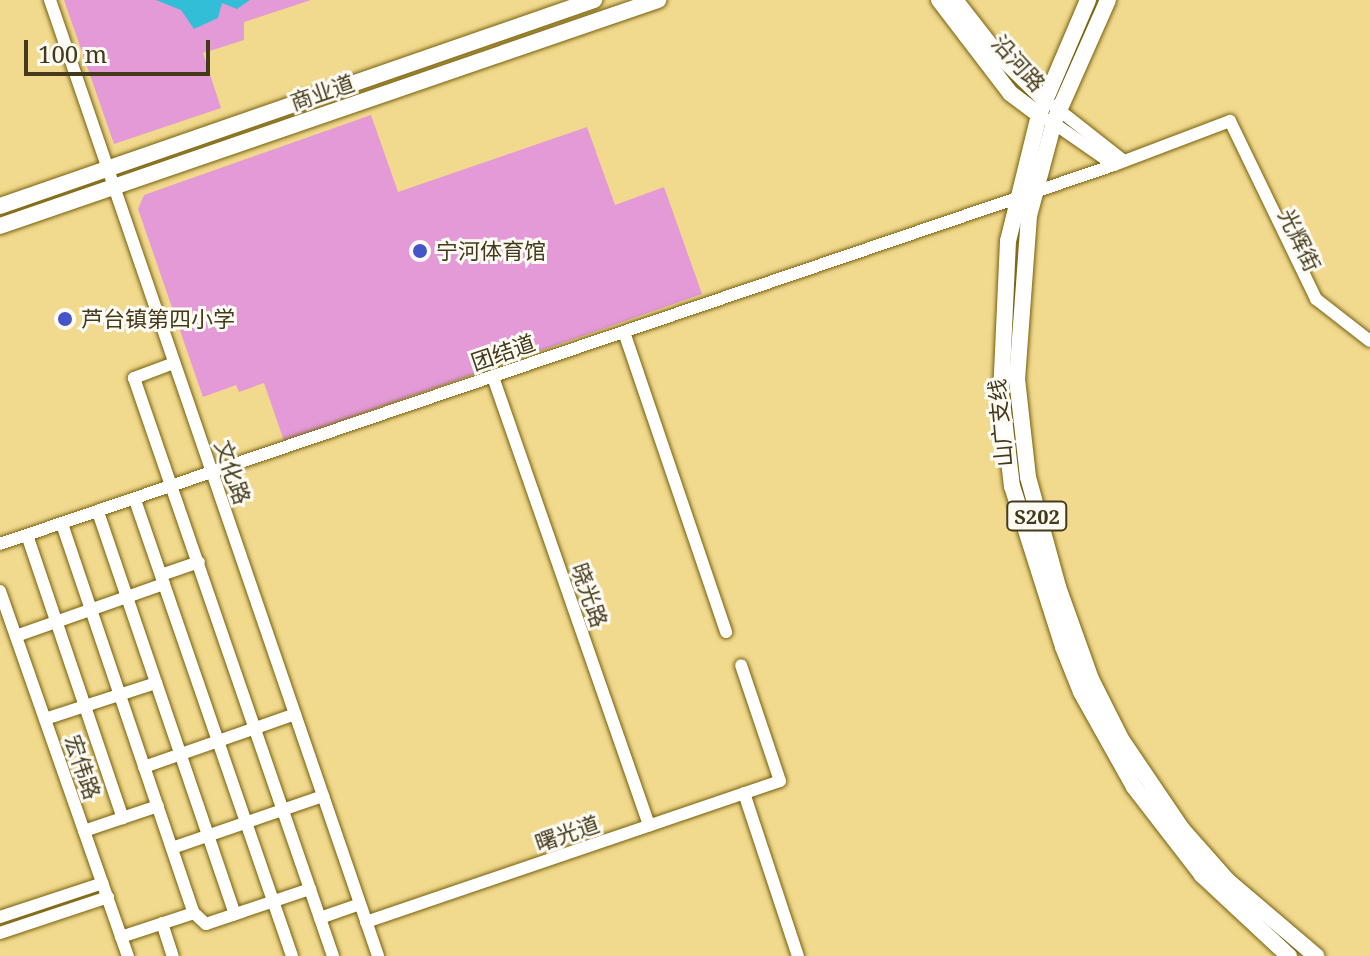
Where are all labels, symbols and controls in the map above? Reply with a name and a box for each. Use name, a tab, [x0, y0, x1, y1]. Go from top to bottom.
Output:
scale bar	[28, 24, 214, 74]
street label: 沿河路	[987, 30, 1051, 96]
text: 100 m	[38, 37, 107, 70]
street label: 商业道	[287, 69, 357, 115]
street label: 光辉街	[1274, 205, 1326, 275]
place label: 宁河体育馆	[436, 238, 546, 264]
marker: 宁河体育馆	[411, 242, 429, 260]
place label: 芦台镇第四小学	[81, 306, 235, 332]
marker: 芦台镇第四小学	[56, 310, 74, 328]
street label: 团结道	[468, 329, 538, 375]
street label: 山广支线	[983, 378, 1017, 468]
street label: 文化路	[210, 437, 256, 507]
road number: S202	[1005, 500, 1069, 532]
street label: 晓光路	[567, 560, 613, 630]
street label: 宏伟路	[60, 732, 106, 802]
street label: 曙光道	[532, 810, 602, 856]

